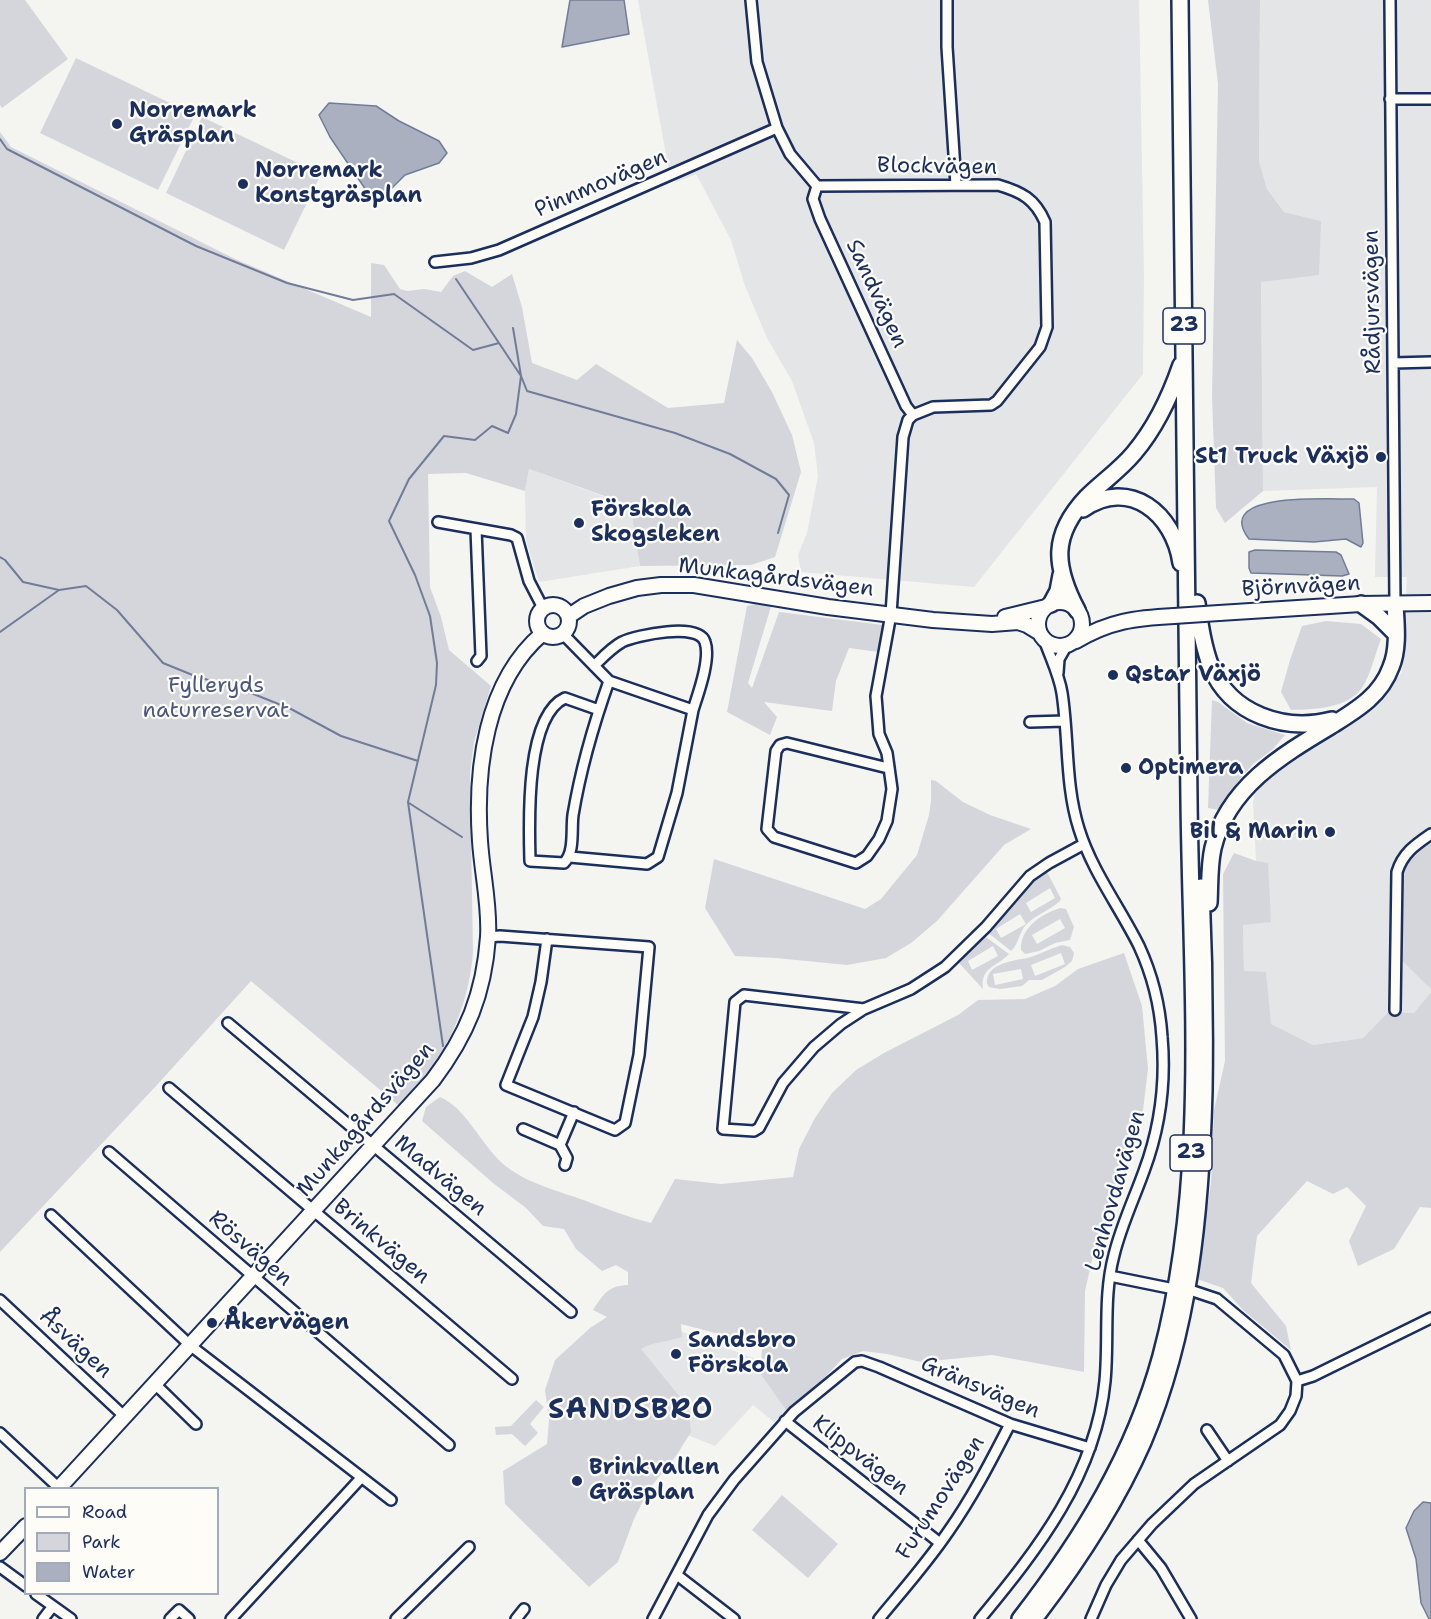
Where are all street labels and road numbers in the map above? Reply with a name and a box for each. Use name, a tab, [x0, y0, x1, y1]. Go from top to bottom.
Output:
street label: Pinnmovägen	[531, 144, 671, 224]
street label: Blockvägen	[877, 153, 997, 181]
street label: Rådjursvägen	[1359, 230, 1387, 374]
street label: Sandvägen	[839, 236, 913, 352]
road number: 23	[1163, 308, 1205, 344]
street label: Munkagårdsvägen	[677, 553, 875, 603]
street label: Björnvägen	[1241, 571, 1361, 603]
street label: Munkagårdsvägen	[292, 1037, 440, 1203]
street label: Lenhovdavägen	[1080, 1108, 1152, 1274]
street label: Madvägen	[389, 1130, 491, 1222]
road number: 23	[1170, 1135, 1212, 1171]
street label: Brinkvägen	[327, 1194, 435, 1290]
street label: Rösvägen	[203, 1206, 297, 1292]
street label: Åsvägen	[33, 1304, 117, 1384]
street label: Gränsvägen	[916, 1351, 1044, 1425]
street label: Klippvägen	[807, 1410, 913, 1502]
street label: Furumovägen	[891, 1431, 991, 1565]

